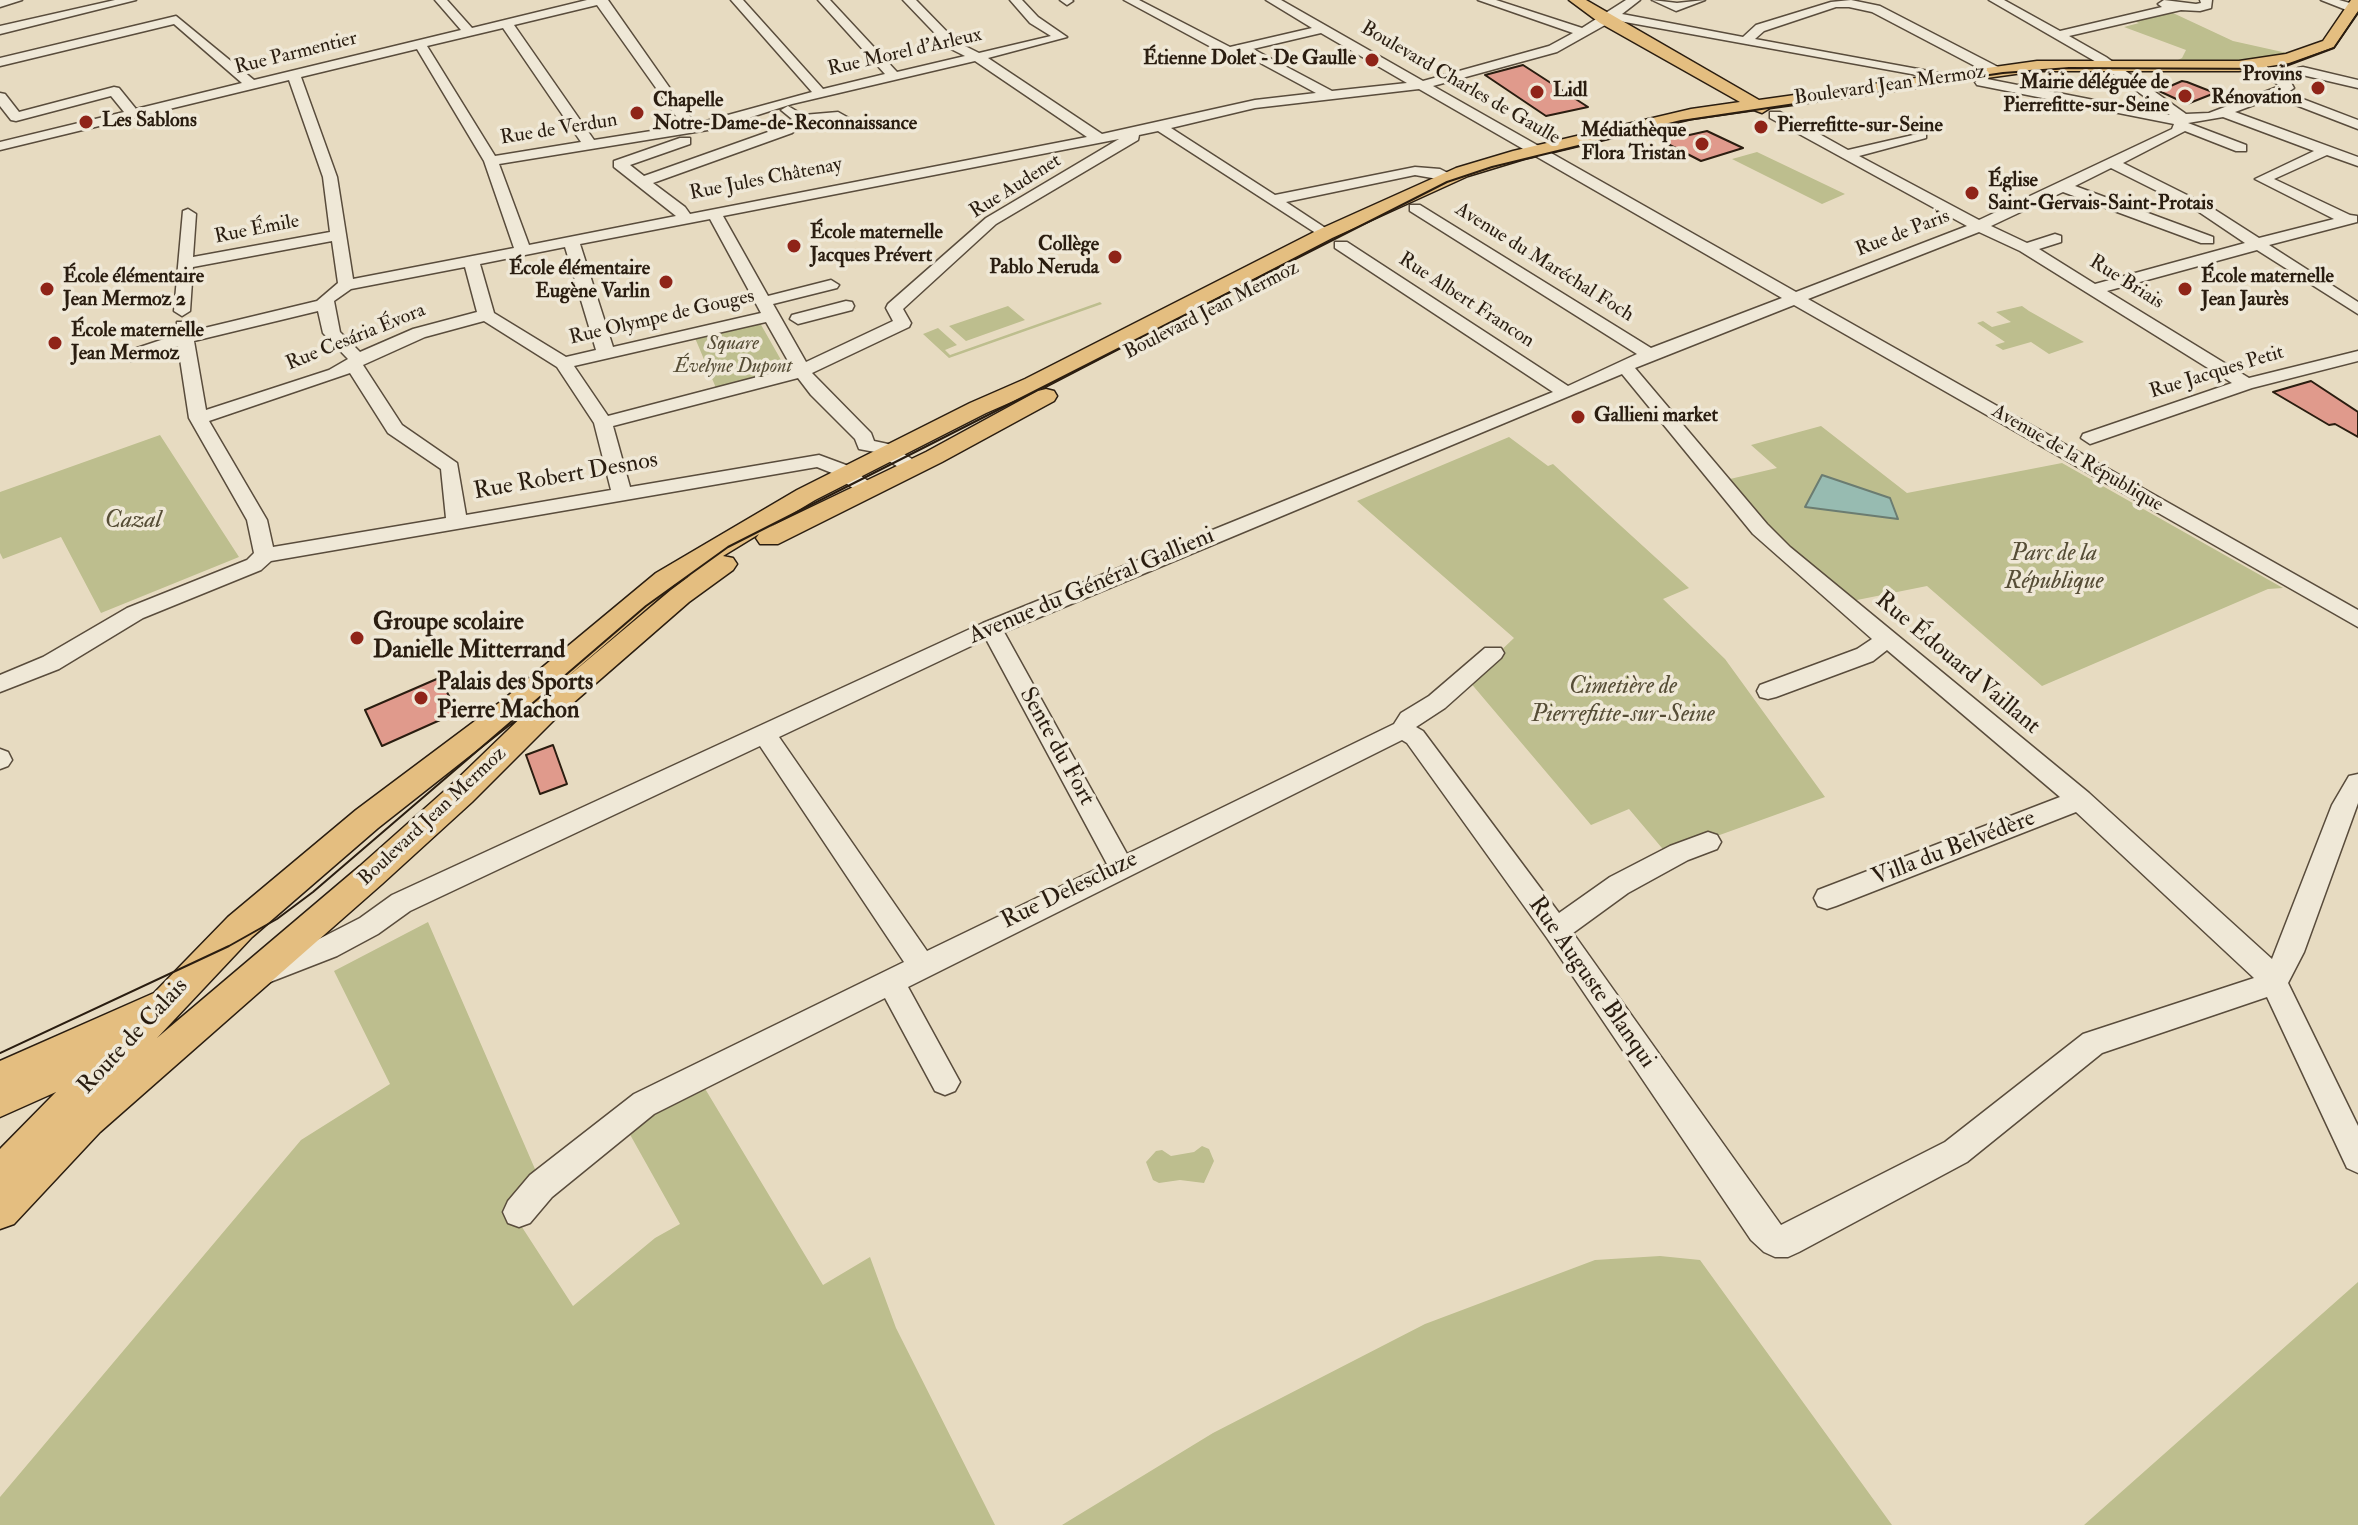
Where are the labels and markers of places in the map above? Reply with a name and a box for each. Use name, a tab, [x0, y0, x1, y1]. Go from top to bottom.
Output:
place label: Étienne Dolet - De Gaulle	[1143, 48, 1356, 72]
marker: Étienne Dolet - De Gaulle	[1363, 51, 1381, 69]
place label: Provins Rénovation	[2211, 64, 2302, 111]
place label: Mairie déléguée de Pierrefitte-sur-Seine	[2003, 72, 2169, 119]
marker: Provins Rénovation	[2309, 79, 2327, 97]
place label: Lidl	[1553, 80, 1588, 104]
marker: Lidl	[1528, 83, 1546, 101]
marker: Mairie déléguée de Pierrefitte-sur-Seine	[2176, 87, 2194, 105]
place label: Chapelle Notre-Dame-de-Reconnaissance	[653, 90, 917, 137]
marker: Chapelle Notre-Dame-de-Reconnaissance	[628, 104, 646, 122]
place label: Les Sablons	[102, 110, 197, 134]
marker: Les Sablons	[77, 113, 95, 131]
place label: Pierrefitte-sur-Seine	[1777, 115, 1943, 139]
marker: Pierrefitte-sur-Seine	[1752, 118, 1770, 136]
place label: Médiathèque Flora Tristan	[1581, 120, 1686, 167]
marker: Médiathèque Flora Tristan	[1693, 135, 1711, 153]
place label: Église Saint-Gervais-Saint-Protais	[1988, 170, 2213, 217]
marker: Église Saint-Gervais-Saint-Protais	[1963, 184, 1981, 202]
place label: École maternelle Jacques Prévert	[810, 222, 943, 269]
place label: Collège Pablo Neruda	[989, 234, 1099, 281]
marker: École maternelle Jacques Prévert	[785, 237, 803, 255]
marker: Collège Pablo Neruda	[1106, 248, 1124, 266]
place label: École élémentaire Eugène Varlin	[509, 258, 650, 305]
place label: École élémentaire Jean Mermoz 2	[63, 266, 204, 313]
place label: École maternelle Jean Jaurès	[2201, 266, 2334, 313]
marker: École élémentaire Eugène Varlin	[657, 273, 675, 291]
marker: École élémentaire Jean Mermoz 2	[38, 280, 56, 298]
marker: École maternelle Jean Jaurès	[2176, 280, 2194, 298]
place label: École maternelle Jean Mermoz	[71, 320, 204, 367]
marker: École maternelle Jean Mermoz	[46, 334, 64, 352]
place label: Gallieni market	[1594, 405, 1718, 429]
marker: Gallieni market	[1569, 408, 1587, 426]
place label: Groupe scolaire Danielle Mitterrand	[373, 610, 565, 666]
marker: Groupe scolaire Danielle Mitterrand	[348, 629, 366, 647]
place label: Palais des Sports Pierre Machon	[437, 670, 593, 726]
marker: Palais des Sports Pierre Machon	[412, 689, 430, 707]

